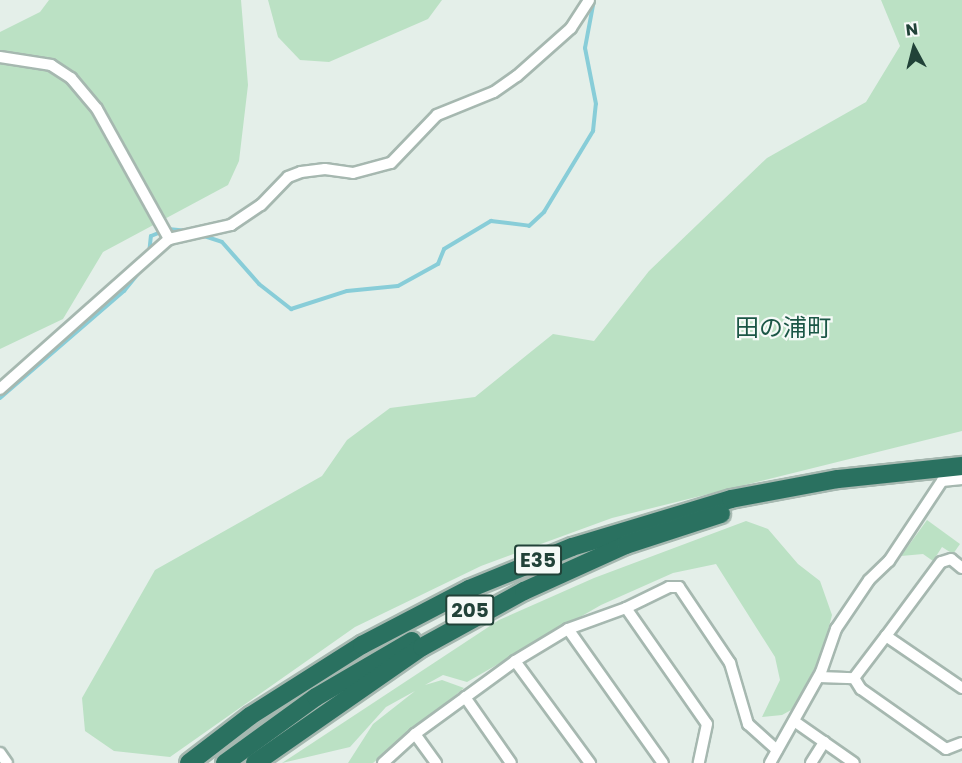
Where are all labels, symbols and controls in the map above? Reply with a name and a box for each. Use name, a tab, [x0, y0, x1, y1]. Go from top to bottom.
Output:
text: N	[904, 17, 919, 42]
north arrow	[884, 18, 944, 78]
district label: 田の浦町	[735, 314, 831, 342]
road number: E35	[514, 543, 562, 577]
road number: 205	[444, 593, 496, 627]

